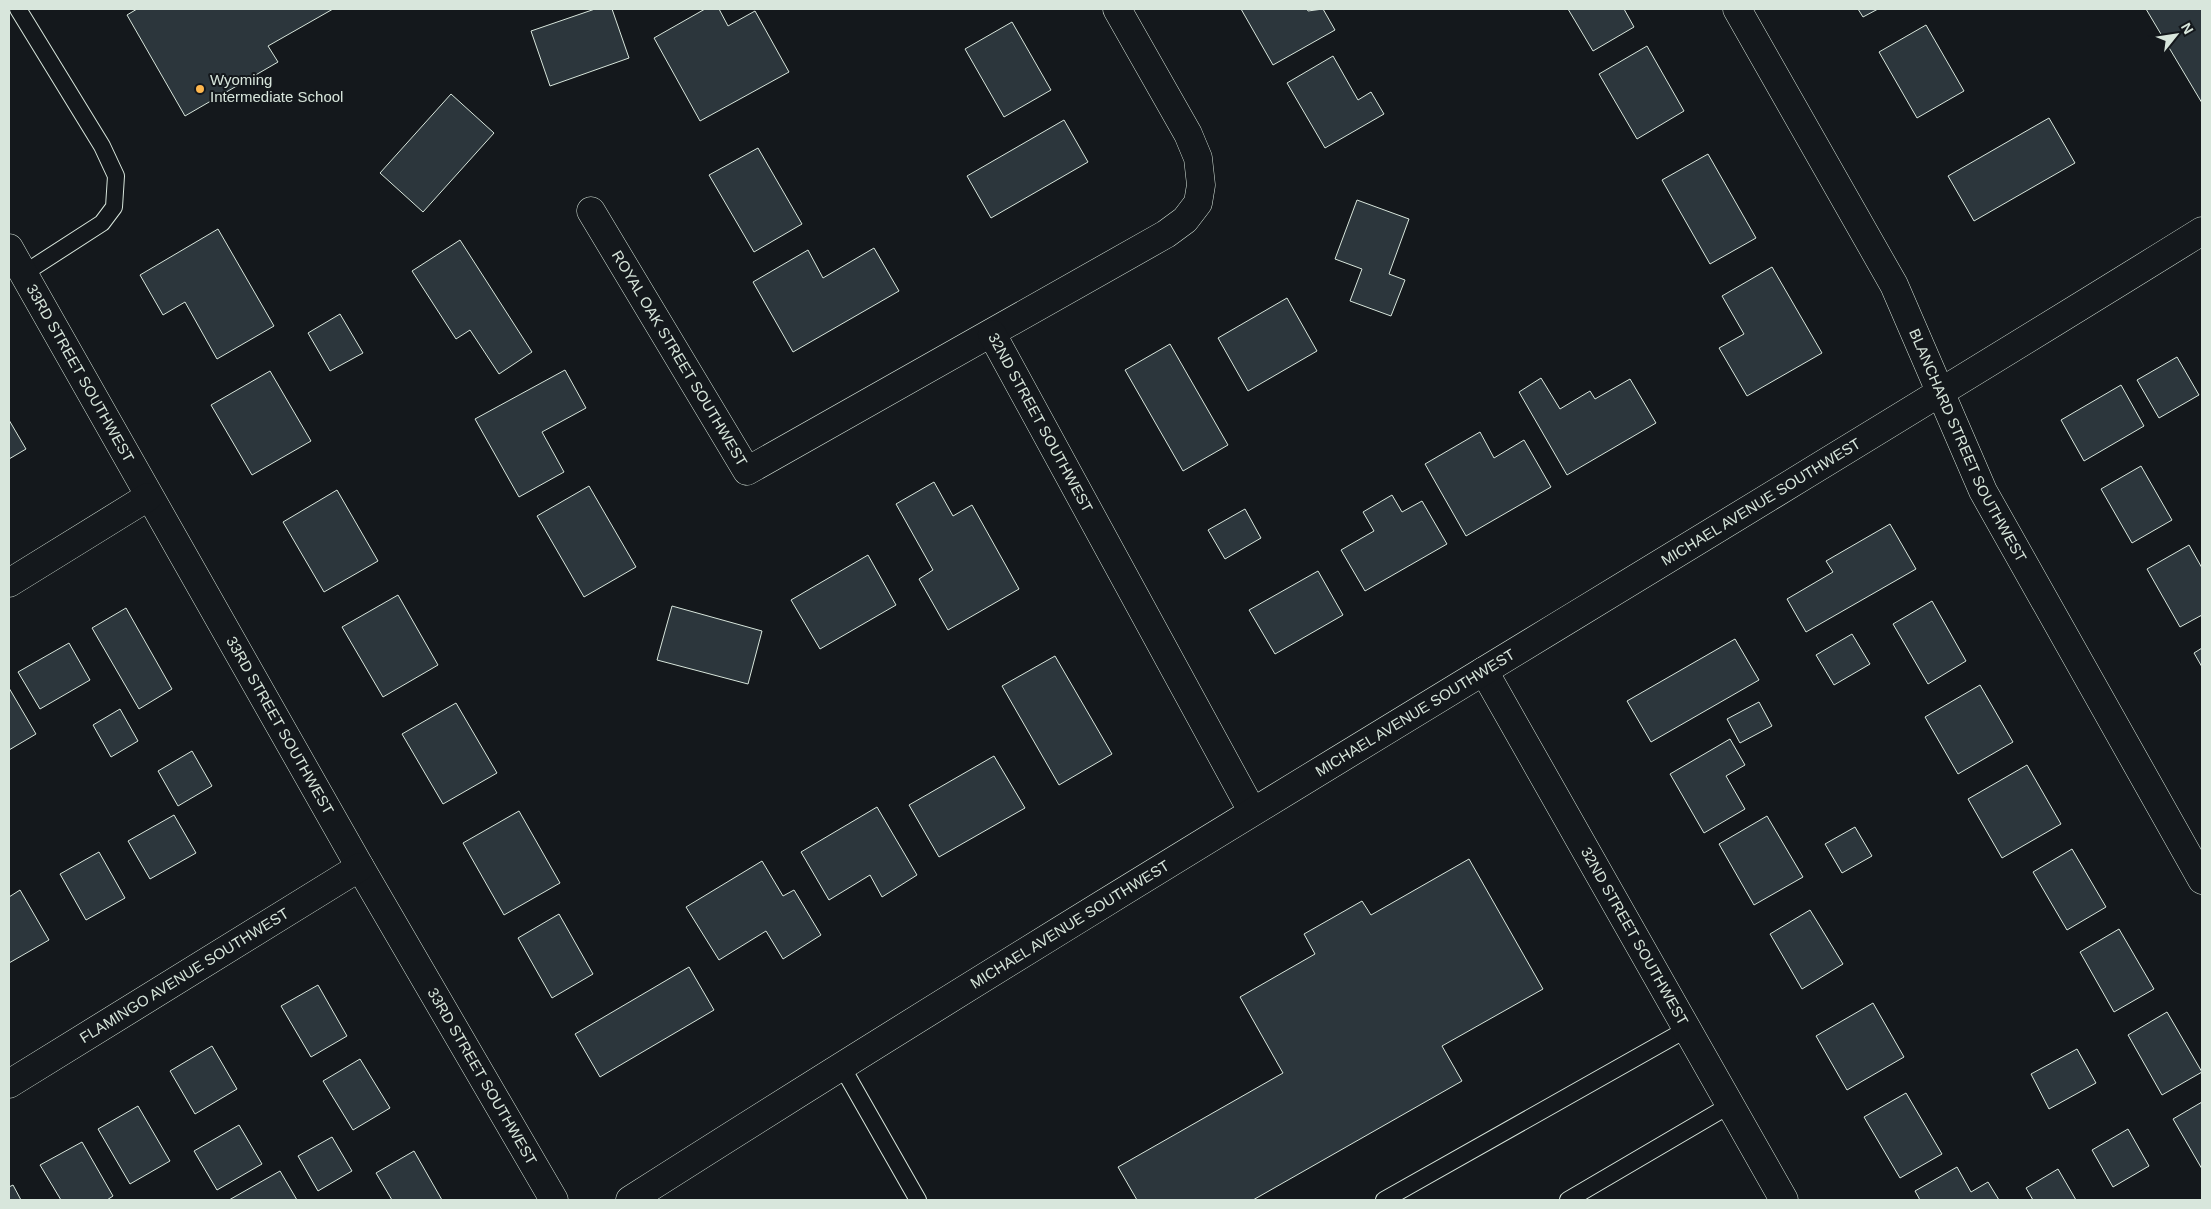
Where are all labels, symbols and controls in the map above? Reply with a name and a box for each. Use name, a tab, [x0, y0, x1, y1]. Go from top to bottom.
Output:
north arrow	[2151, 10, 2201, 60]
text: N	[2178, 20, 2197, 37]
place label: Wyoming Intermediate School	[210, 71, 343, 105]
marker: Wyoming Intermediate School	[194, 83, 206, 95]
street label: ROYAL OAK STREET SOUTHWEST	[609, 247, 751, 469]
street label: 33RD STREET SOUTHWEST	[23, 281, 138, 465]
street label: BLANCHARD STREET SOUTHWEST	[1906, 326, 2030, 565]
street label: 32ND STREET SOUTHWEST	[985, 330, 1096, 515]
street label: MICHAEL AVENUE SOUTHWEST	[1658, 434, 1863, 569]
street label: 33RD STREET SOUTHWEST	[223, 633, 337, 817]
street label: MICHAEL AVENUE SOUTHWEST	[1312, 645, 1518, 780]
street label: 32ND STREET SOUTHWEST	[1578, 844, 1692, 1028]
street label: MICHAEL AVENUE SOUTHWEST	[967, 856, 1172, 992]
street label: FLAMINGO AVENUE SOUTHWEST	[76, 904, 292, 1046]
street label: 33RD STREET SOUTHWEST	[424, 985, 541, 1168]

